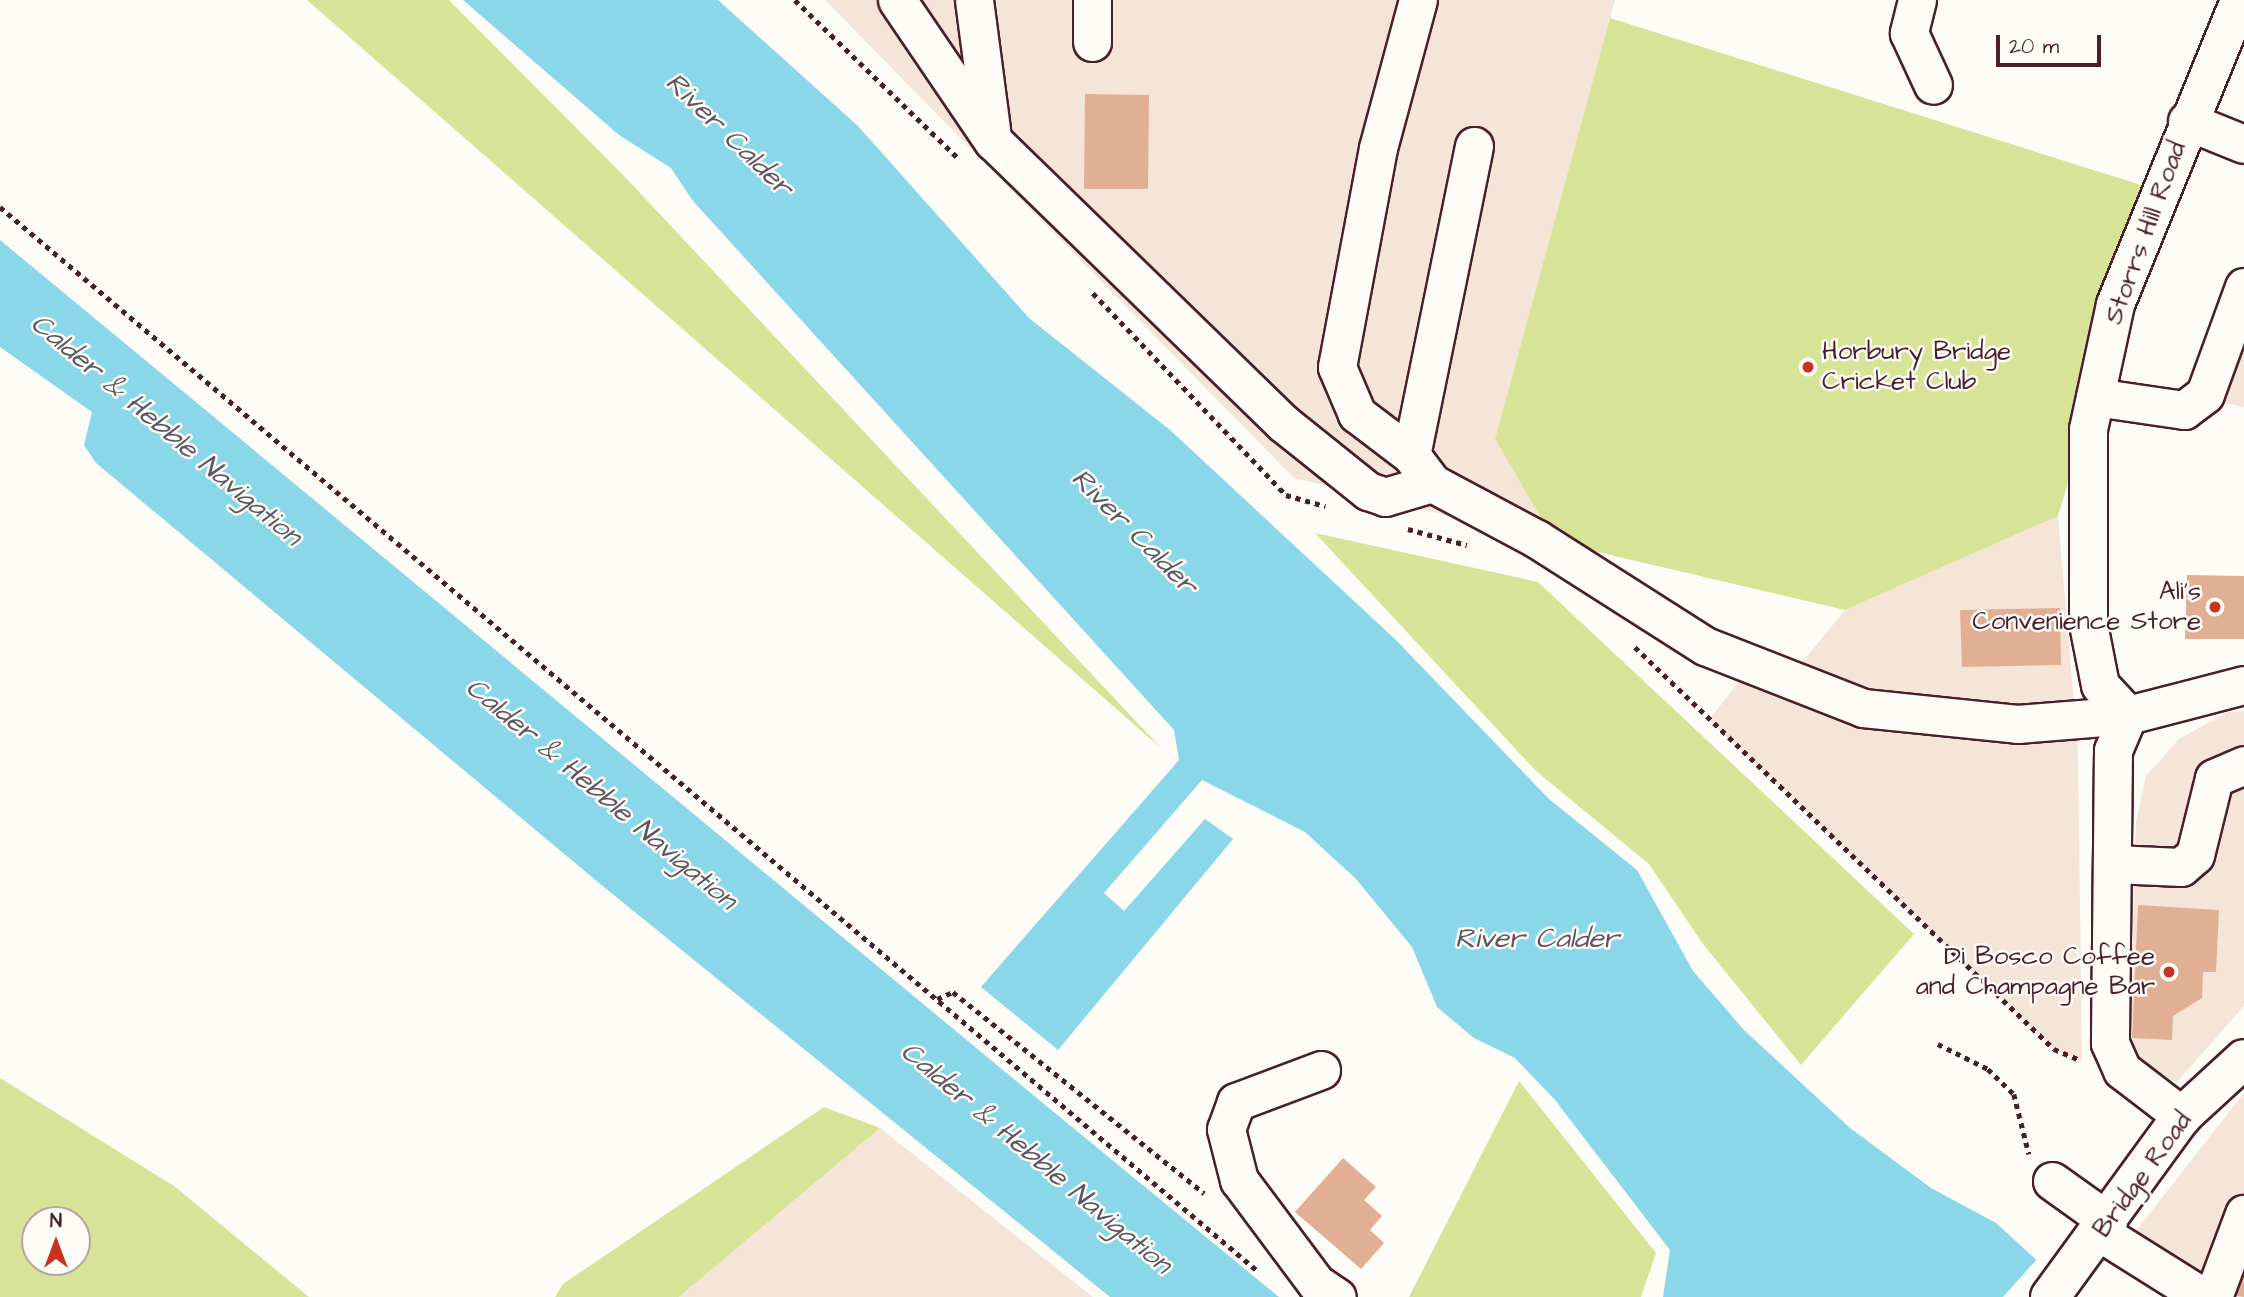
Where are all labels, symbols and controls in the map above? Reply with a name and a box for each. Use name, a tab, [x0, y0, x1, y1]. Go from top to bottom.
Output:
scale bar	[1999, 21, 2104, 65]
text: 20 m	[2009, 32, 2059, 61]
water label: River Calder	[658, 66, 800, 204]
street label: Storrs Hill Road	[2099, 137, 2193, 329]
water label: Calder & Hebble Navigation	[24, 307, 308, 553]
place label: Horbury Bridge Cricket Club	[1822, 336, 2011, 398]
marker: Horbury Bridge Cricket Club	[1800, 359, 1816, 375]
water label: River Calder	[1064, 462, 1204, 602]
place label: Ali's Convenience Store	[1972, 576, 2201, 638]
marker: Ali's Convenience Store	[2207, 599, 2223, 615]
water label: Calder & Hebble Navigation	[459, 671, 743, 917]
water label: River Calder	[1455, 922, 1619, 956]
place label: Di Bosco Coffee and Champagne Bar	[1916, 941, 2155, 1002]
marker: Di Bosco Coffee and Champagne Bar	[2161, 964, 2177, 980]
water label: Calder & Hebble Navigation	[894, 1035, 1178, 1281]
street label: Bridge Road	[2087, 1106, 2199, 1244]
north arrow	[21, 1206, 91, 1276]
text: N	[50, 1208, 62, 1235]

